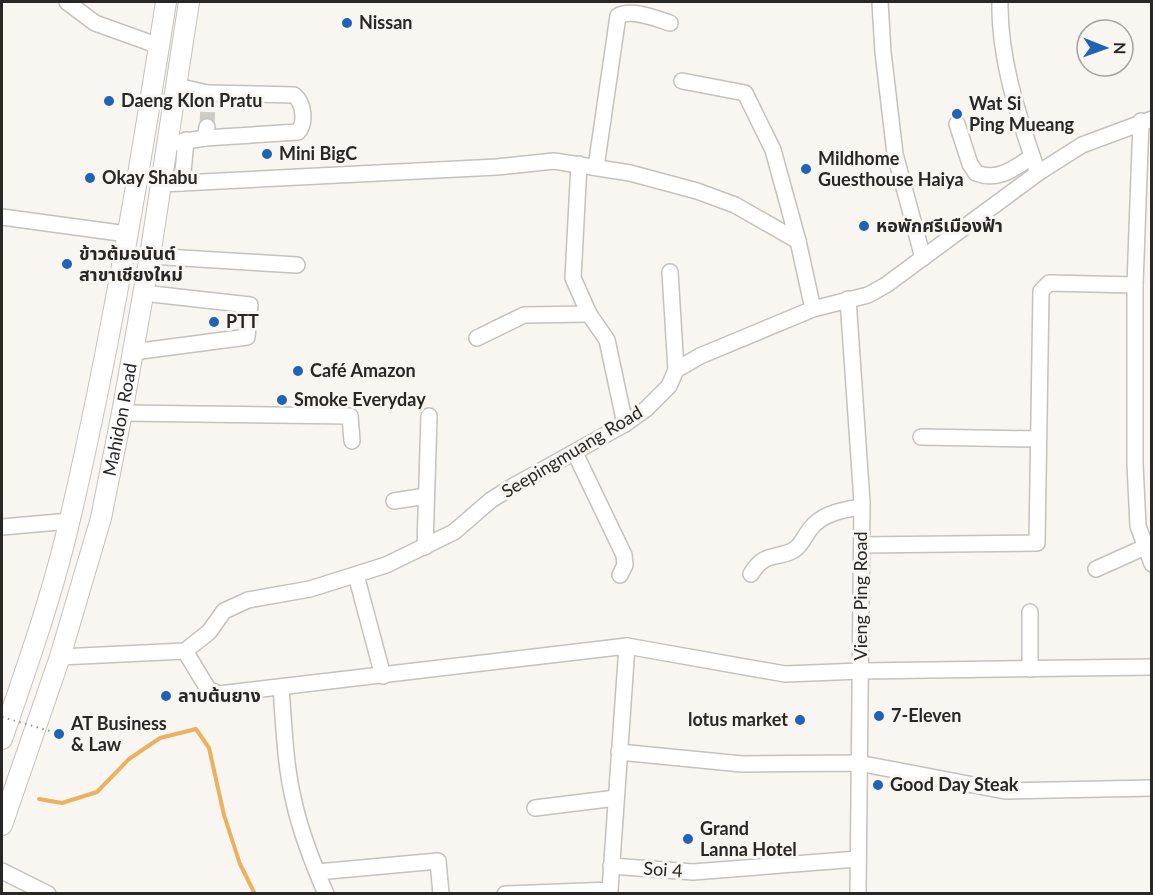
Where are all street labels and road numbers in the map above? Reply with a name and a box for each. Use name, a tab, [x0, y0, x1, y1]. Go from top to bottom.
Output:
street label: Mahidon Road	[98, 361, 141, 478]
street label: Seepingmuang Road	[497, 400, 646, 502]
street label: Vieng Ping Road	[849, 531, 871, 661]
street label: Soi 4	[643, 857, 683, 881]

